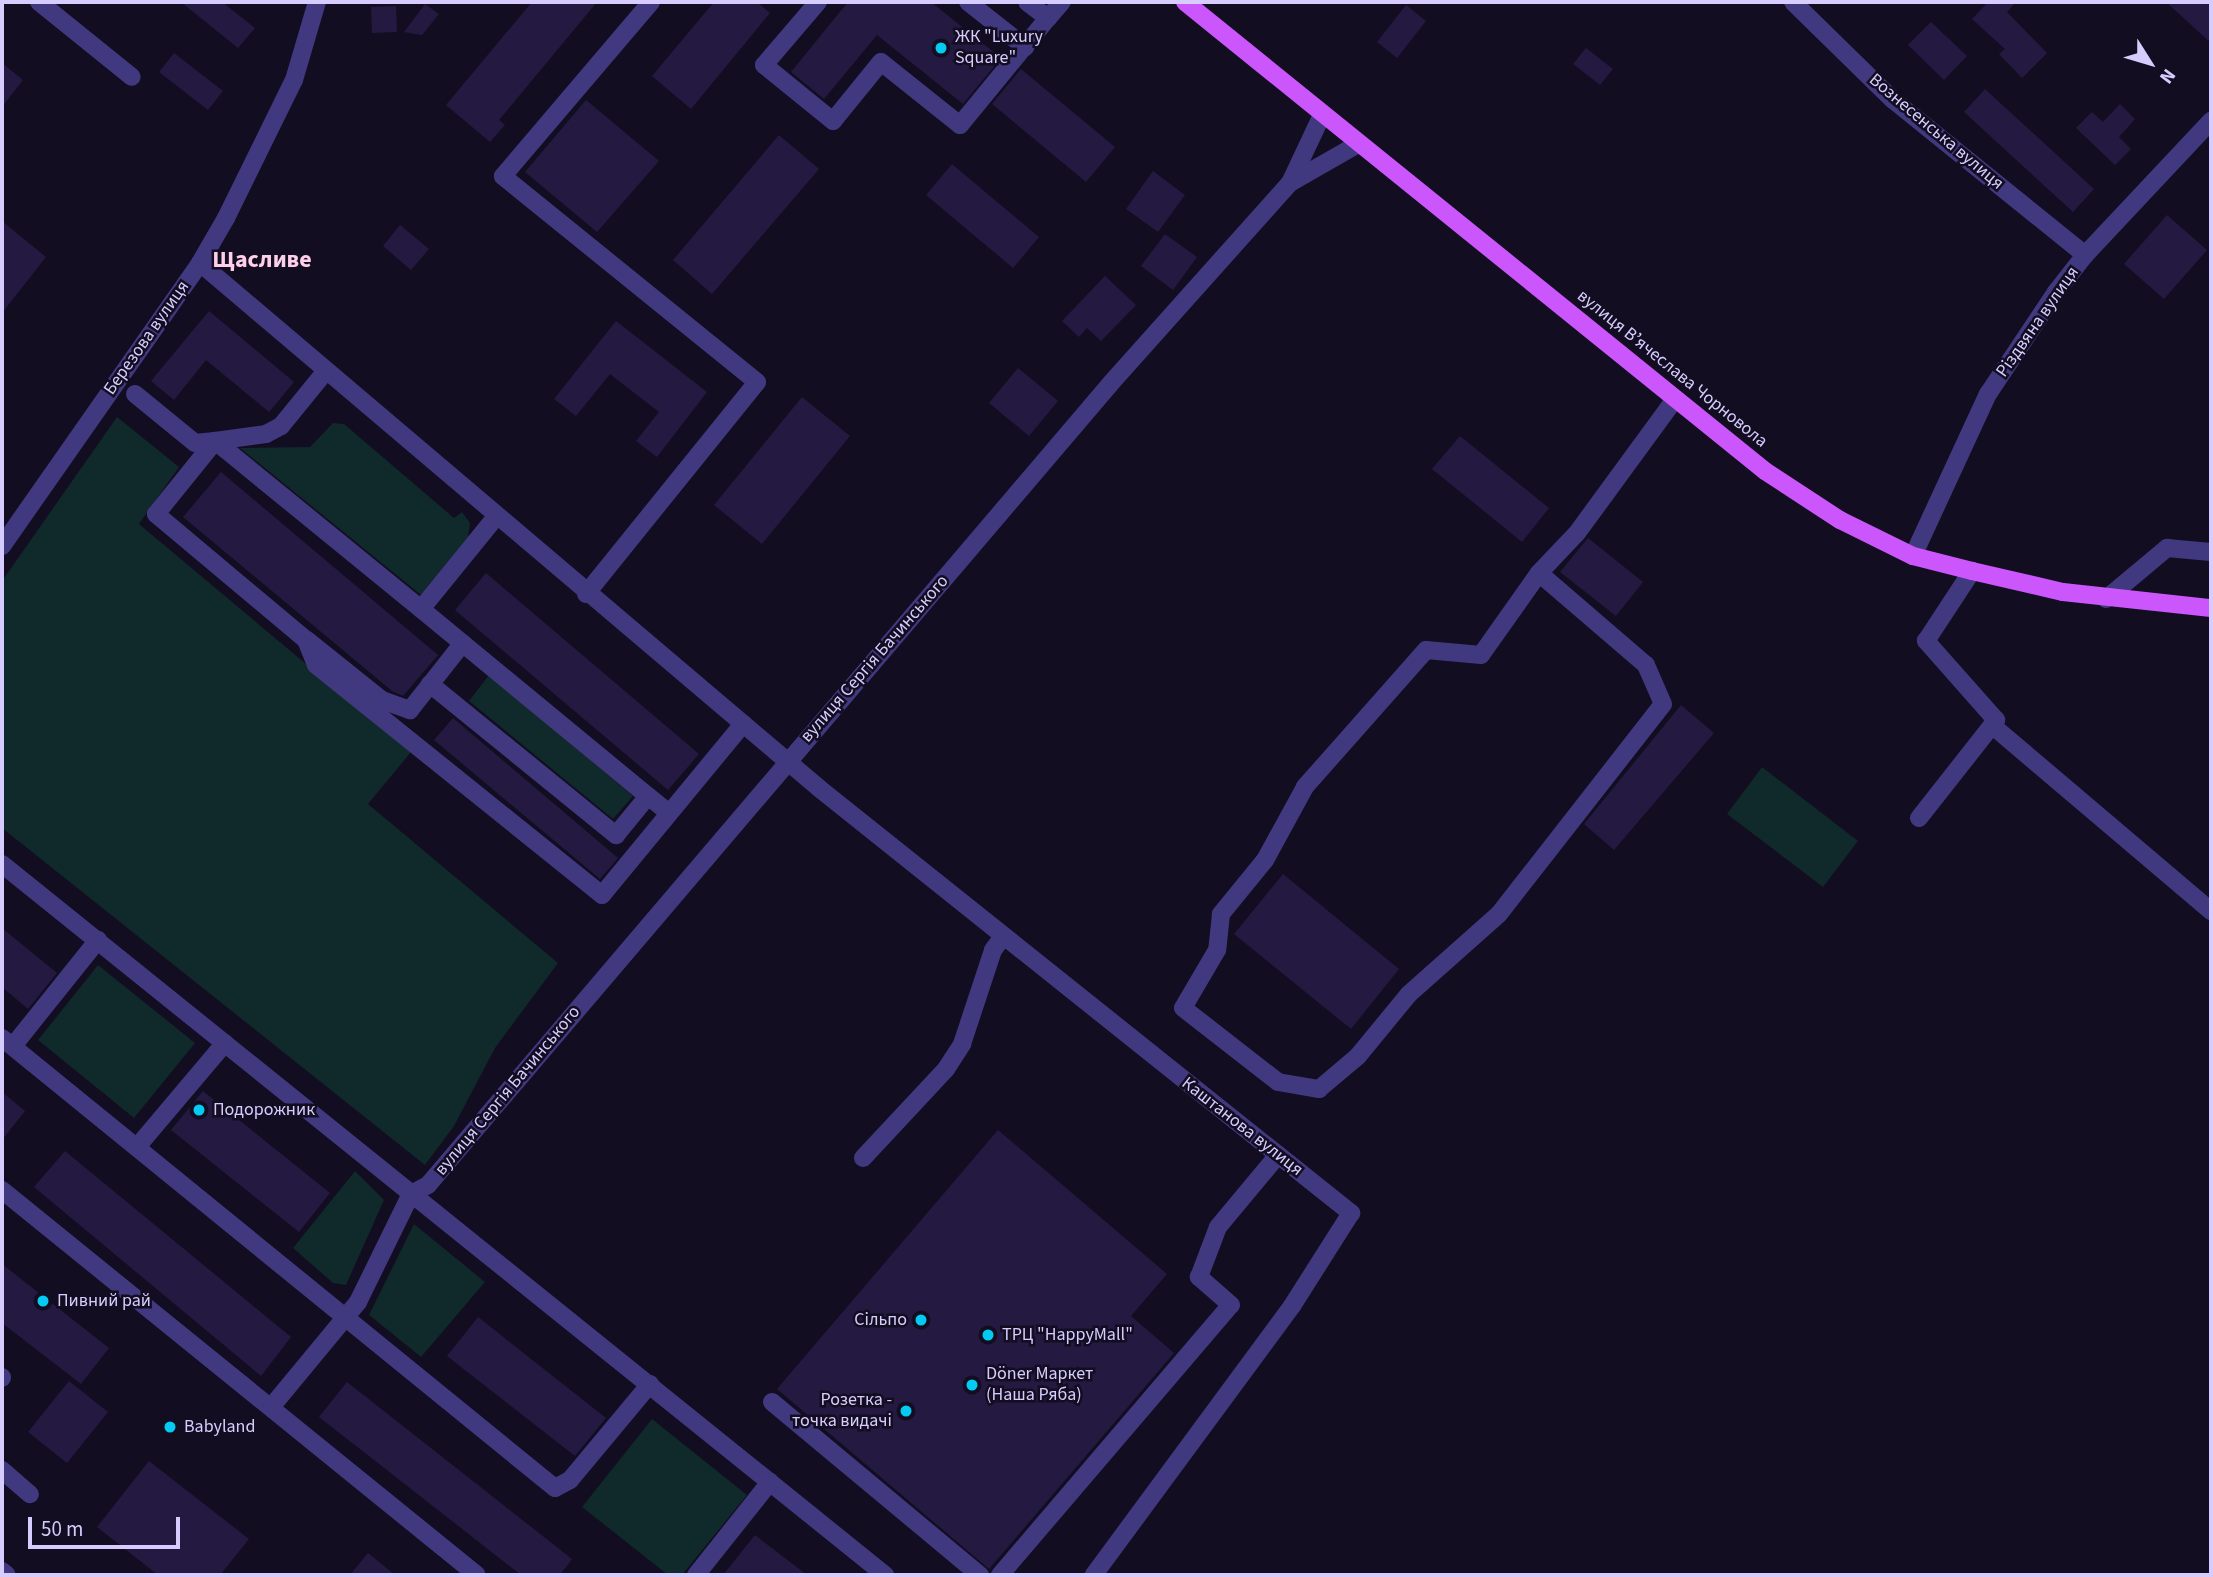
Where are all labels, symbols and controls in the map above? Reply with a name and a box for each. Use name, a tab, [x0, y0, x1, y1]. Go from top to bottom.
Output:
place label: ЖК "Luxury Square"	[955, 27, 1043, 70]
north arrow	[2115, 28, 2185, 98]
marker: ЖК "Luxury Square"	[933, 40, 949, 56]
text: N	[2153, 63, 2182, 89]
street label: Вознесенська вулиця	[1864, 69, 2008, 195]
district label: Щасливе	[212, 246, 312, 274]
street label: Різдвяна вулиця	[1992, 263, 2084, 381]
street label: Березова вулиця	[100, 277, 194, 399]
street label: вулиця Вʼячеслава Чорновола	[1572, 286, 1772, 452]
street label: вулиця Сергія Бачинського	[796, 571, 954, 747]
street label: вулиця Сергія Бачинського	[431, 1002, 585, 1180]
street label: Каштанова вулиця	[1177, 1073, 1307, 1181]
place label: Подорожник	[213, 1099, 315, 1121]
marker: Подорожник	[191, 1102, 207, 1118]
place label: Пивний рай	[57, 1290, 151, 1312]
marker: Пивний рай	[35, 1293, 51, 1309]
place label: Сільпо	[854, 1309, 907, 1331]
marker: Сільпо	[913, 1312, 929, 1328]
place label: ТРЦ "HappyMall"	[1002, 1324, 1133, 1346]
marker: ТРЦ "HappyMall"	[980, 1327, 996, 1343]
place label: Döner Maркет (Наша Ряба)	[986, 1364, 1093, 1406]
marker: Döner Maркет (Наша Ряба)	[964, 1377, 980, 1393]
place label: Розетка - точка видачі	[792, 1390, 892, 1432]
marker: Розетка - точка видачі	[898, 1403, 914, 1419]
place label: Babyland	[184, 1416, 255, 1438]
marker: Babyland	[162, 1419, 178, 1435]
scale bar	[32, 1504, 184, 1548]
text: 50 m	[41, 1514, 83, 1544]

